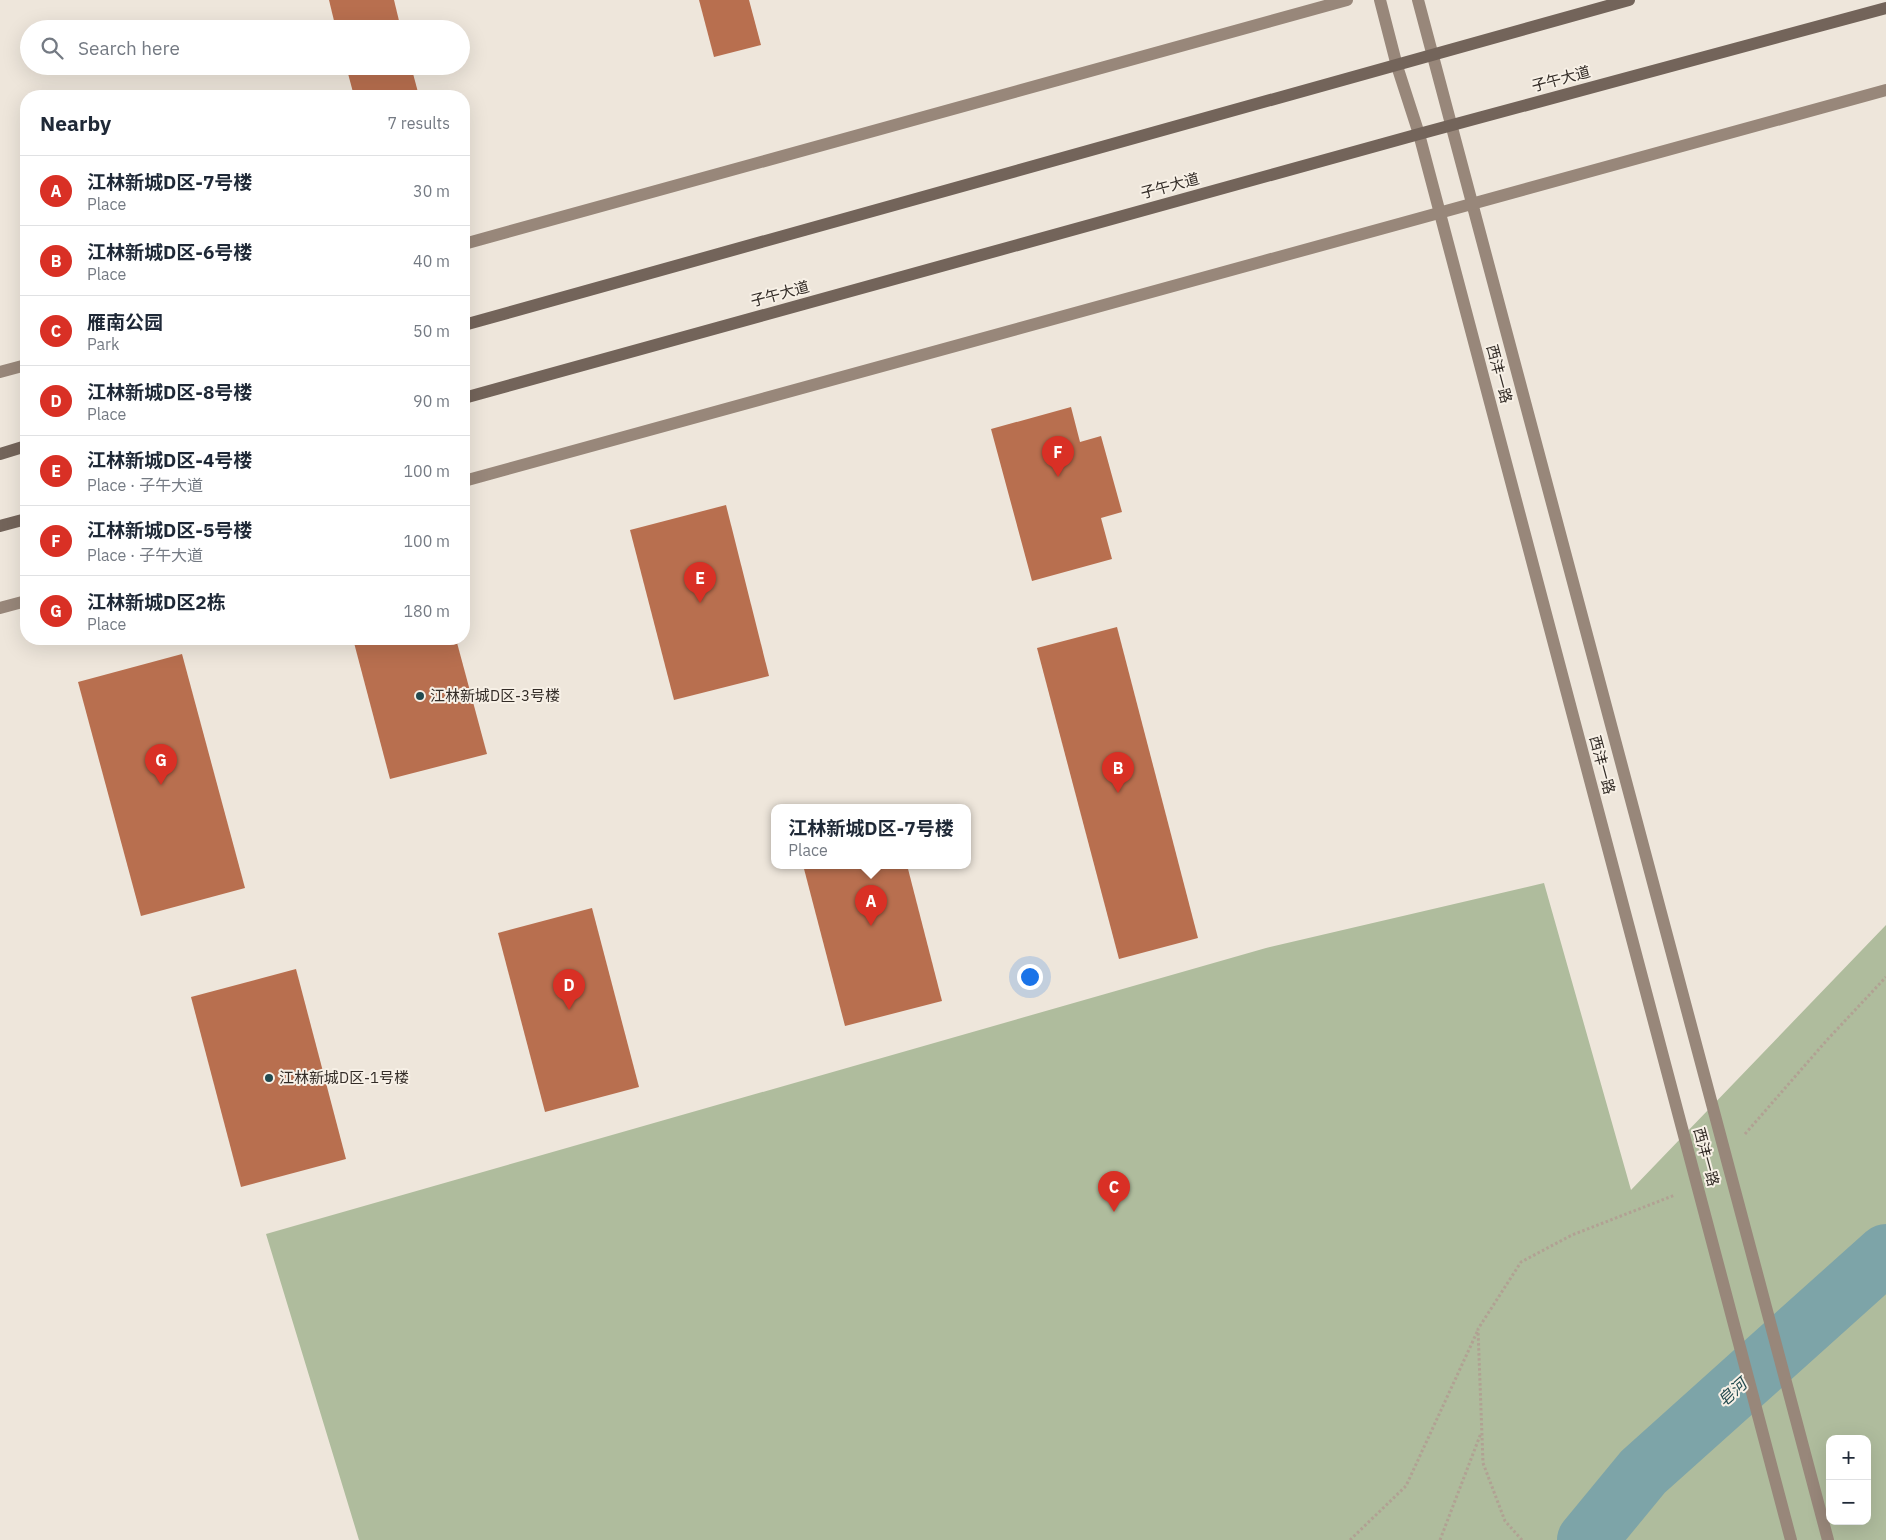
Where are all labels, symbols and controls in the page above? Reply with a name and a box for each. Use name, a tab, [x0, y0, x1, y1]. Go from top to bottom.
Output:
search box	[20, 20, 470, 75]
icon: search	[38, 34, 66, 62]
text: Search here	[78, 36, 180, 60]
street label: 子午大道	[1529, 62, 1592, 95]
text: Nearby	[40, 109, 111, 137]
text: 7 results	[387, 113, 450, 133]
street label: 子午大道	[1138, 169, 1201, 202]
text: 江林新城D区-7号楼	[87, 170, 252, 194]
text: A	[51, 181, 61, 201]
text: 30 m	[413, 181, 450, 201]
text: Place	[87, 194, 126, 214]
text: 江林新城D区-6号楼	[87, 240, 252, 264]
text: B	[51, 251, 61, 271]
text: 40 m	[413, 251, 450, 271]
text: Place	[87, 264, 126, 284]
street label: 子午大道	[748, 277, 811, 310]
text: 雁南公园	[87, 310, 163, 334]
text: C	[51, 321, 61, 341]
text: 50 m	[413, 321, 450, 341]
text: Park	[87, 334, 119, 354]
street label: 西沣一路	[1483, 342, 1516, 405]
text: 江林新城D区-8号楼	[87, 380, 252, 404]
text: D	[50, 391, 62, 411]
text: 90 m	[413, 391, 450, 411]
text: Place	[87, 404, 126, 424]
pin: F	[1042, 436, 1074, 477]
text: 江林新城D区-4号楼	[87, 448, 252, 472]
text: E	[51, 461, 61, 481]
text: 100 m	[403, 461, 450, 481]
text: Place · 子午大道	[87, 475, 203, 495]
text: 江林新城D区-5号楼	[87, 518, 252, 542]
text: F	[51, 531, 61, 551]
text: 100 m	[403, 531, 450, 551]
text: Place · 子午大道	[87, 545, 203, 565]
pin: E	[684, 562, 716, 603]
text: 江林新城D区2栋	[87, 590, 226, 614]
text: G	[50, 601, 62, 621]
text: 180 m	[403, 601, 450, 621]
text: Place	[87, 614, 126, 634]
place label: 江林新城D区-3号楼	[430, 686, 560, 705]
marker: 江林新城D区-3号楼	[414, 690, 426, 702]
street label: 西沣一路	[1586, 733, 1619, 796]
pin: G	[145, 744, 177, 785]
pin: B	[1102, 752, 1134, 793]
popup	[771, 804, 971, 869]
text: 江林新城D区-7号楼	[788, 816, 954, 840]
text: Place	[788, 840, 828, 860]
pin: A	[855, 885, 887, 926]
your location	[1017, 964, 1043, 990]
pin: D	[553, 969, 585, 1010]
place label: 江林新城D区-1号楼	[279, 1068, 409, 1087]
marker: 江林新城D区-1号楼	[263, 1072, 275, 1084]
street label: 西沣一路	[1690, 1125, 1723, 1188]
pin: C	[1098, 1171, 1130, 1212]
water label: 皂河	[1713, 1372, 1753, 1410]
map controls	[1826, 1435, 1871, 1525]
button: +	[1826, 1435, 1871, 1480]
button: −	[1826, 1480, 1871, 1525]

